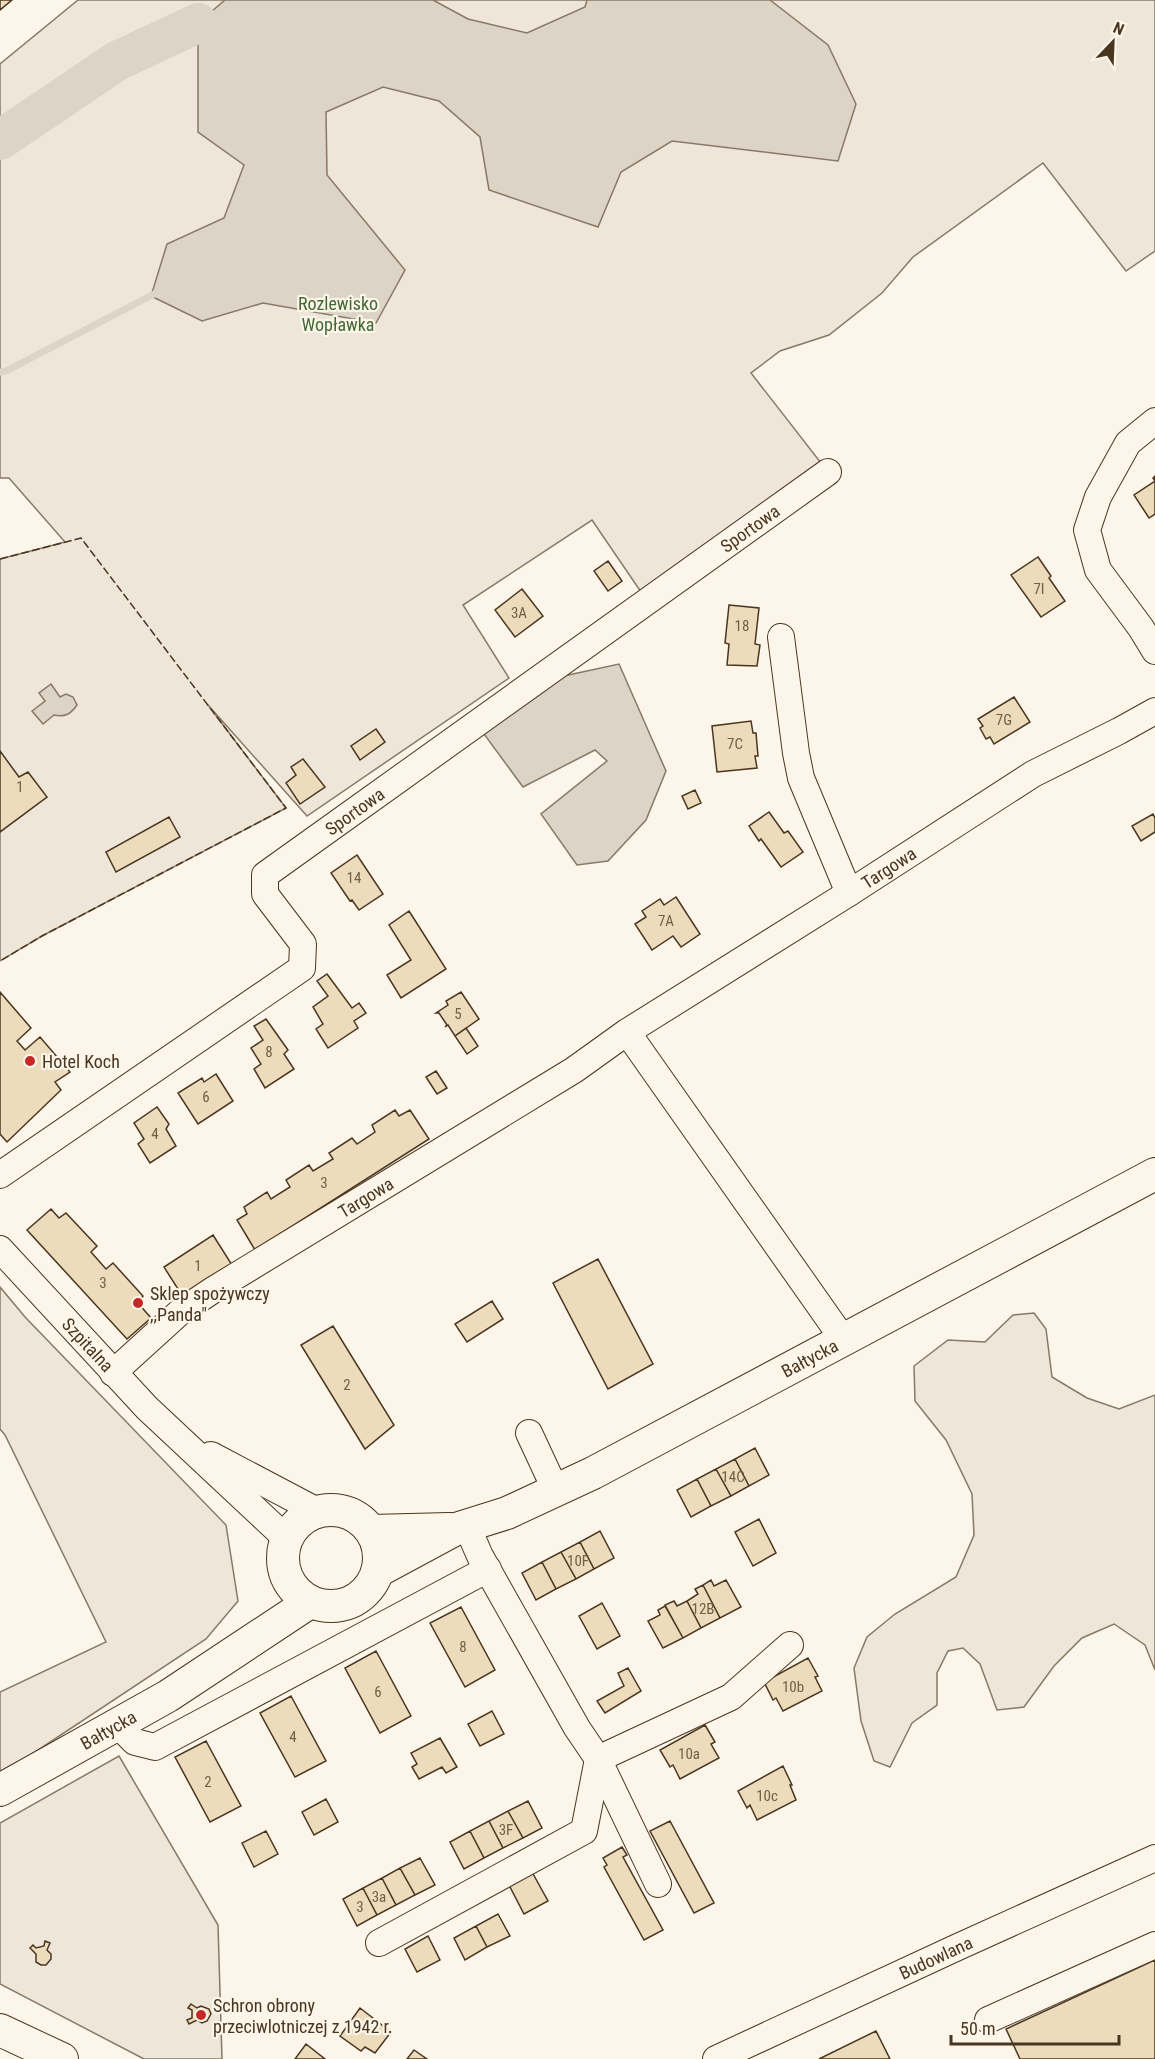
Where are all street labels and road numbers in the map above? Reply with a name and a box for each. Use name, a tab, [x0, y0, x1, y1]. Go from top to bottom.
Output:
street label: Sportowa	[716, 500, 783, 556]
street label: Sportowa	[321, 783, 388, 839]
street label: Targowa	[857, 842, 920, 893]
street label: Targowa	[334, 1172, 397, 1222]
street label: Szpitalna	[58, 1313, 118, 1376]
street label: Bałtycka	[778, 1334, 841, 1381]
street label: Bałtycka	[77, 1705, 140, 1753]
street label: Budowlana	[896, 1931, 976, 1983]

